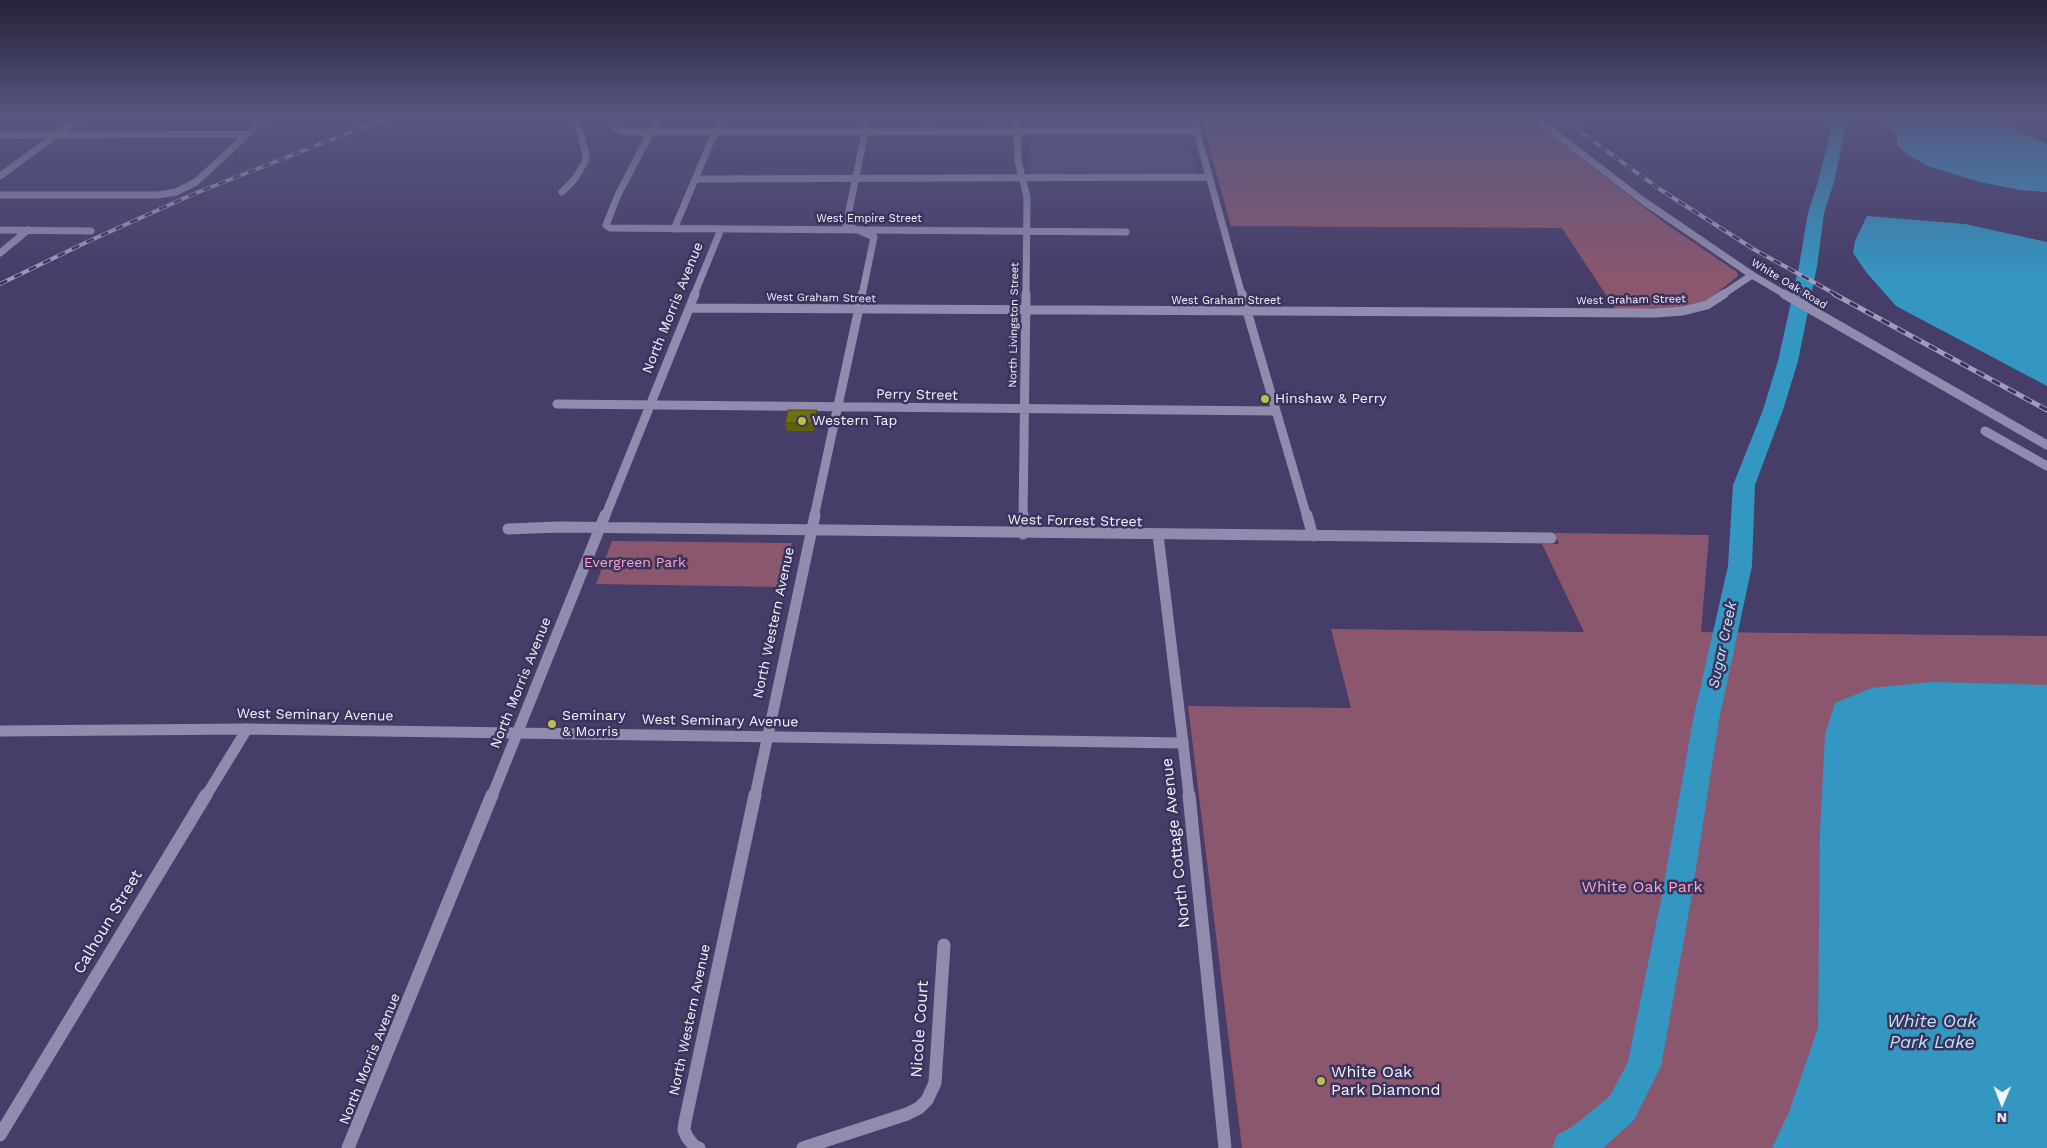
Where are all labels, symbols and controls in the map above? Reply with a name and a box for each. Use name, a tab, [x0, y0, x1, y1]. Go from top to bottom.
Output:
street label: West Empire Street	[816, 212, 922, 226]
street label: North Morris Avenue	[639, 240, 707, 376]
street label: White Oak Road	[1749, 256, 1829, 312]
street label: North Livingston Street	[1006, 262, 1022, 388]
street label: West Graham Street	[766, 290, 876, 306]
street label: West Graham Street	[1576, 292, 1686, 308]
street label: West Graham Street	[1171, 294, 1281, 308]
street label: Perry Street	[876, 386, 958, 404]
place label: Hinshaw & Perry	[1275, 391, 1387, 407]
marker: Hinshaw & Perry	[1259, 393, 1271, 405]
place label: Western Tap	[812, 413, 897, 429]
marker: Western Tap	[796, 415, 808, 427]
street label: West Forrest Street	[1008, 511, 1142, 531]
street label: North Western Avenue	[750, 546, 798, 700]
park label: Evergreen Park	[584, 555, 686, 571]
water label: Sugar Creek	[1705, 600, 1741, 690]
street label: North Morris Avenue	[487, 615, 555, 751]
street label: West Seminary Avenue	[236, 705, 394, 725]
place label: Seminary & Morris	[562, 708, 626, 740]
street label: West Seminary Avenue	[641, 711, 799, 731]
marker: Seminary & Morris	[546, 718, 558, 730]
street label: North Cottage Avenue	[1158, 757, 1194, 929]
street label: Calhoun Street	[69, 867, 147, 977]
park label: White Oak Park	[1582, 877, 1702, 897]
street label: North Western Avenue	[666, 943, 714, 1097]
street label: Nicole Court	[907, 980, 933, 1078]
street label: North Morris Avenue	[336, 991, 404, 1127]
water label: White Oak Park Lake	[1887, 1011, 1977, 1054]
place label: White Oak Park Diamond	[1331, 1062, 1440, 1100]
marker: White Oak Park Diamond	[1315, 1075, 1327, 1087]
north arrow	[1977, 1078, 2027, 1128]
text: N	[1996, 1110, 2007, 1126]

